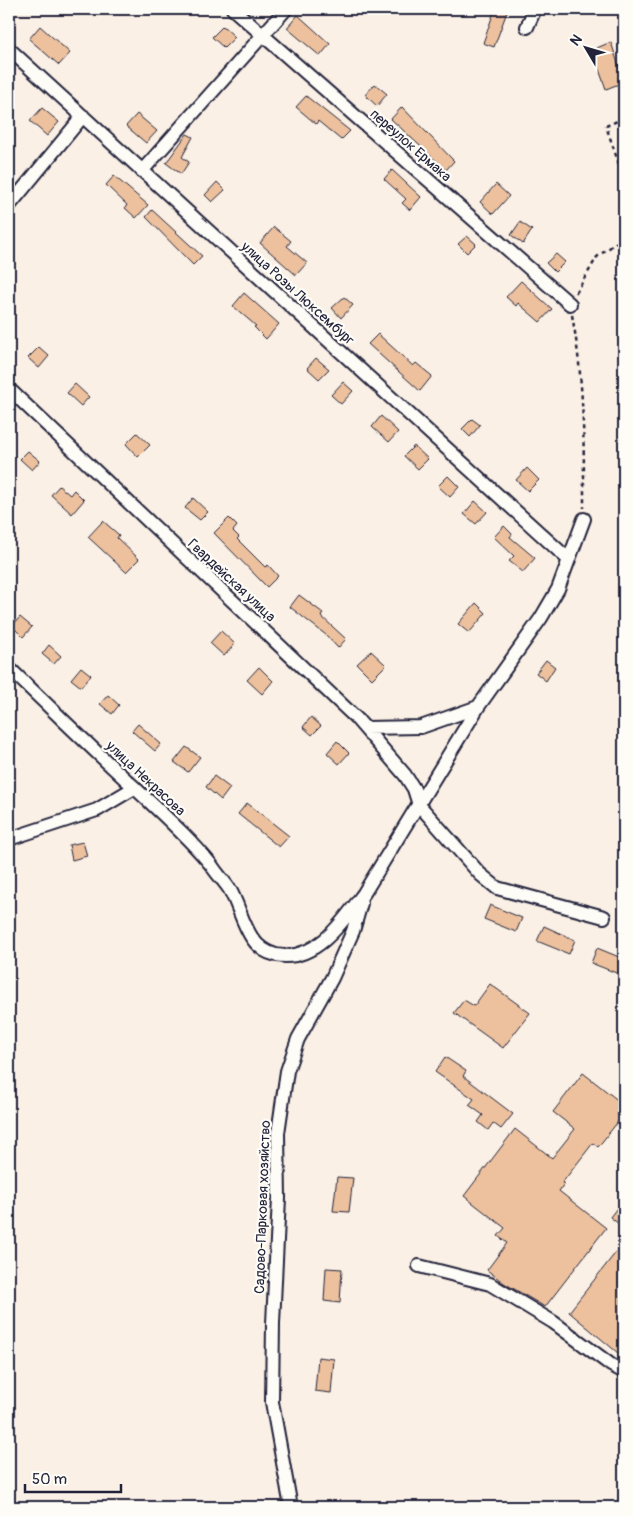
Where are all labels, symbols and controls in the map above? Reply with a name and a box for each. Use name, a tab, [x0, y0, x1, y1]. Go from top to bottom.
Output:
north arrow	[560, 22, 610, 72]
text: N	[567, 31, 586, 49]
street label: переулок Ермака	[367, 105, 455, 185]
street label: улица Розы Люксембург	[237, 237, 358, 349]
street label: Гвардейская улица	[184, 535, 279, 625]
street label: улица Некрасова	[102, 737, 189, 819]
street label: Садово-Парковая хозяйство	[251, 1120, 274, 1294]
scale bar	[25, 1461, 121, 1493]
text: 50 m	[32, 1470, 67, 1489]

